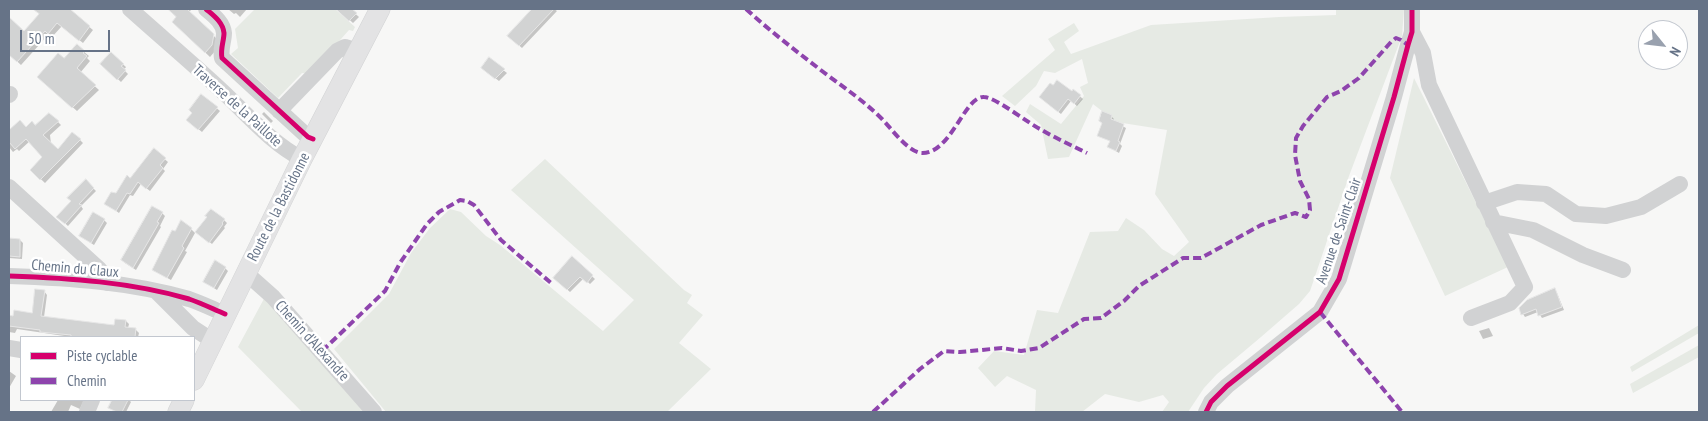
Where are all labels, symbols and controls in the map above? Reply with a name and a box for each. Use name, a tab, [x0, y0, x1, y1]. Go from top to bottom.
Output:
scale bar	[22, 20, 112, 52]
north arrow	[1638, 20, 1688, 70]
text: 50 m	[28, 29, 54, 48]
text: N	[1666, 44, 1685, 59]
street label: Traverse de la Paillote	[189, 61, 285, 151]
street label: Route de la Bastidonne	[244, 150, 314, 264]
street label: Avenue de Saint-Clair	[1312, 176, 1366, 286]
street label: Chemin du Claux	[31, 256, 119, 282]
street label: Chemin d'Alexandre	[271, 297, 353, 385]
legend	[20, 336, 195, 401]
text: Piste cyclable	[67, 346, 137, 365]
text: Chemin	[67, 371, 106, 390]

